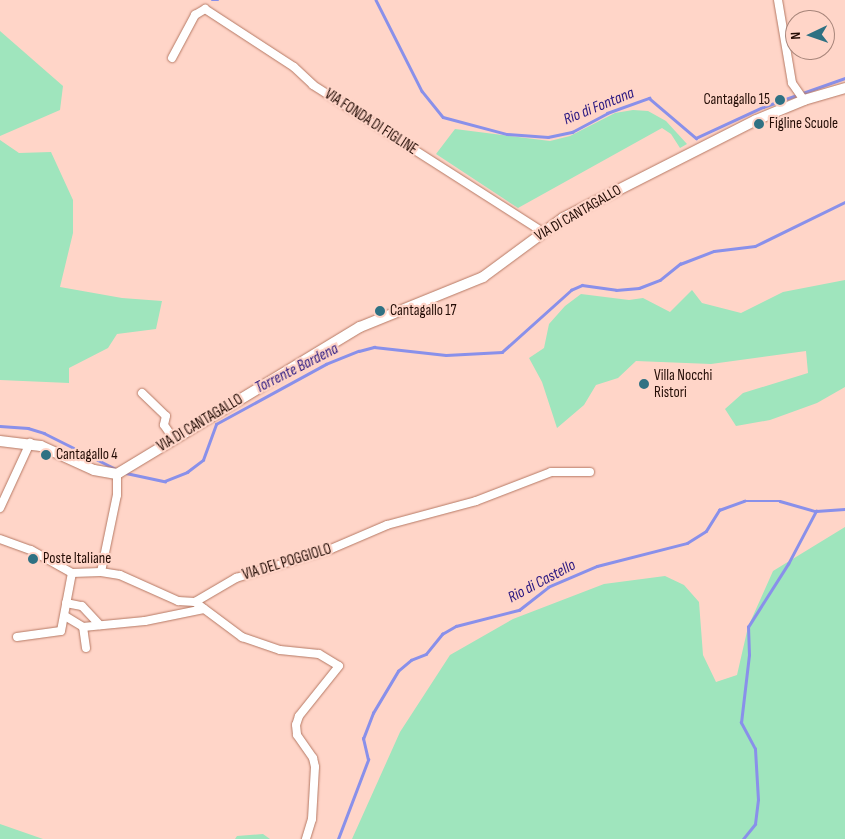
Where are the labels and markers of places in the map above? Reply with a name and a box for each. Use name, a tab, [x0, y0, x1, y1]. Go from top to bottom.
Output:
place label: Cantagallo 15	[703, 91, 770, 109]
marker: Cantagallo 15	[774, 94, 786, 106]
place label: Figline Scuole	[769, 115, 838, 133]
marker: Figline Scuole	[753, 118, 765, 130]
place label: Cantagallo 17	[390, 302, 457, 320]
marker: Cantagallo 17	[374, 305, 386, 317]
place label: Villa Nocchi Ristori	[654, 366, 712, 401]
marker: Villa Nocchi Ristori	[638, 378, 650, 390]
place label: Cantagallo 4	[56, 446, 118, 464]
marker: Cantagallo 4	[40, 449, 52, 461]
place label: Poste Italiane	[43, 550, 111, 568]
marker: Poste Italiane	[27, 553, 39, 565]

